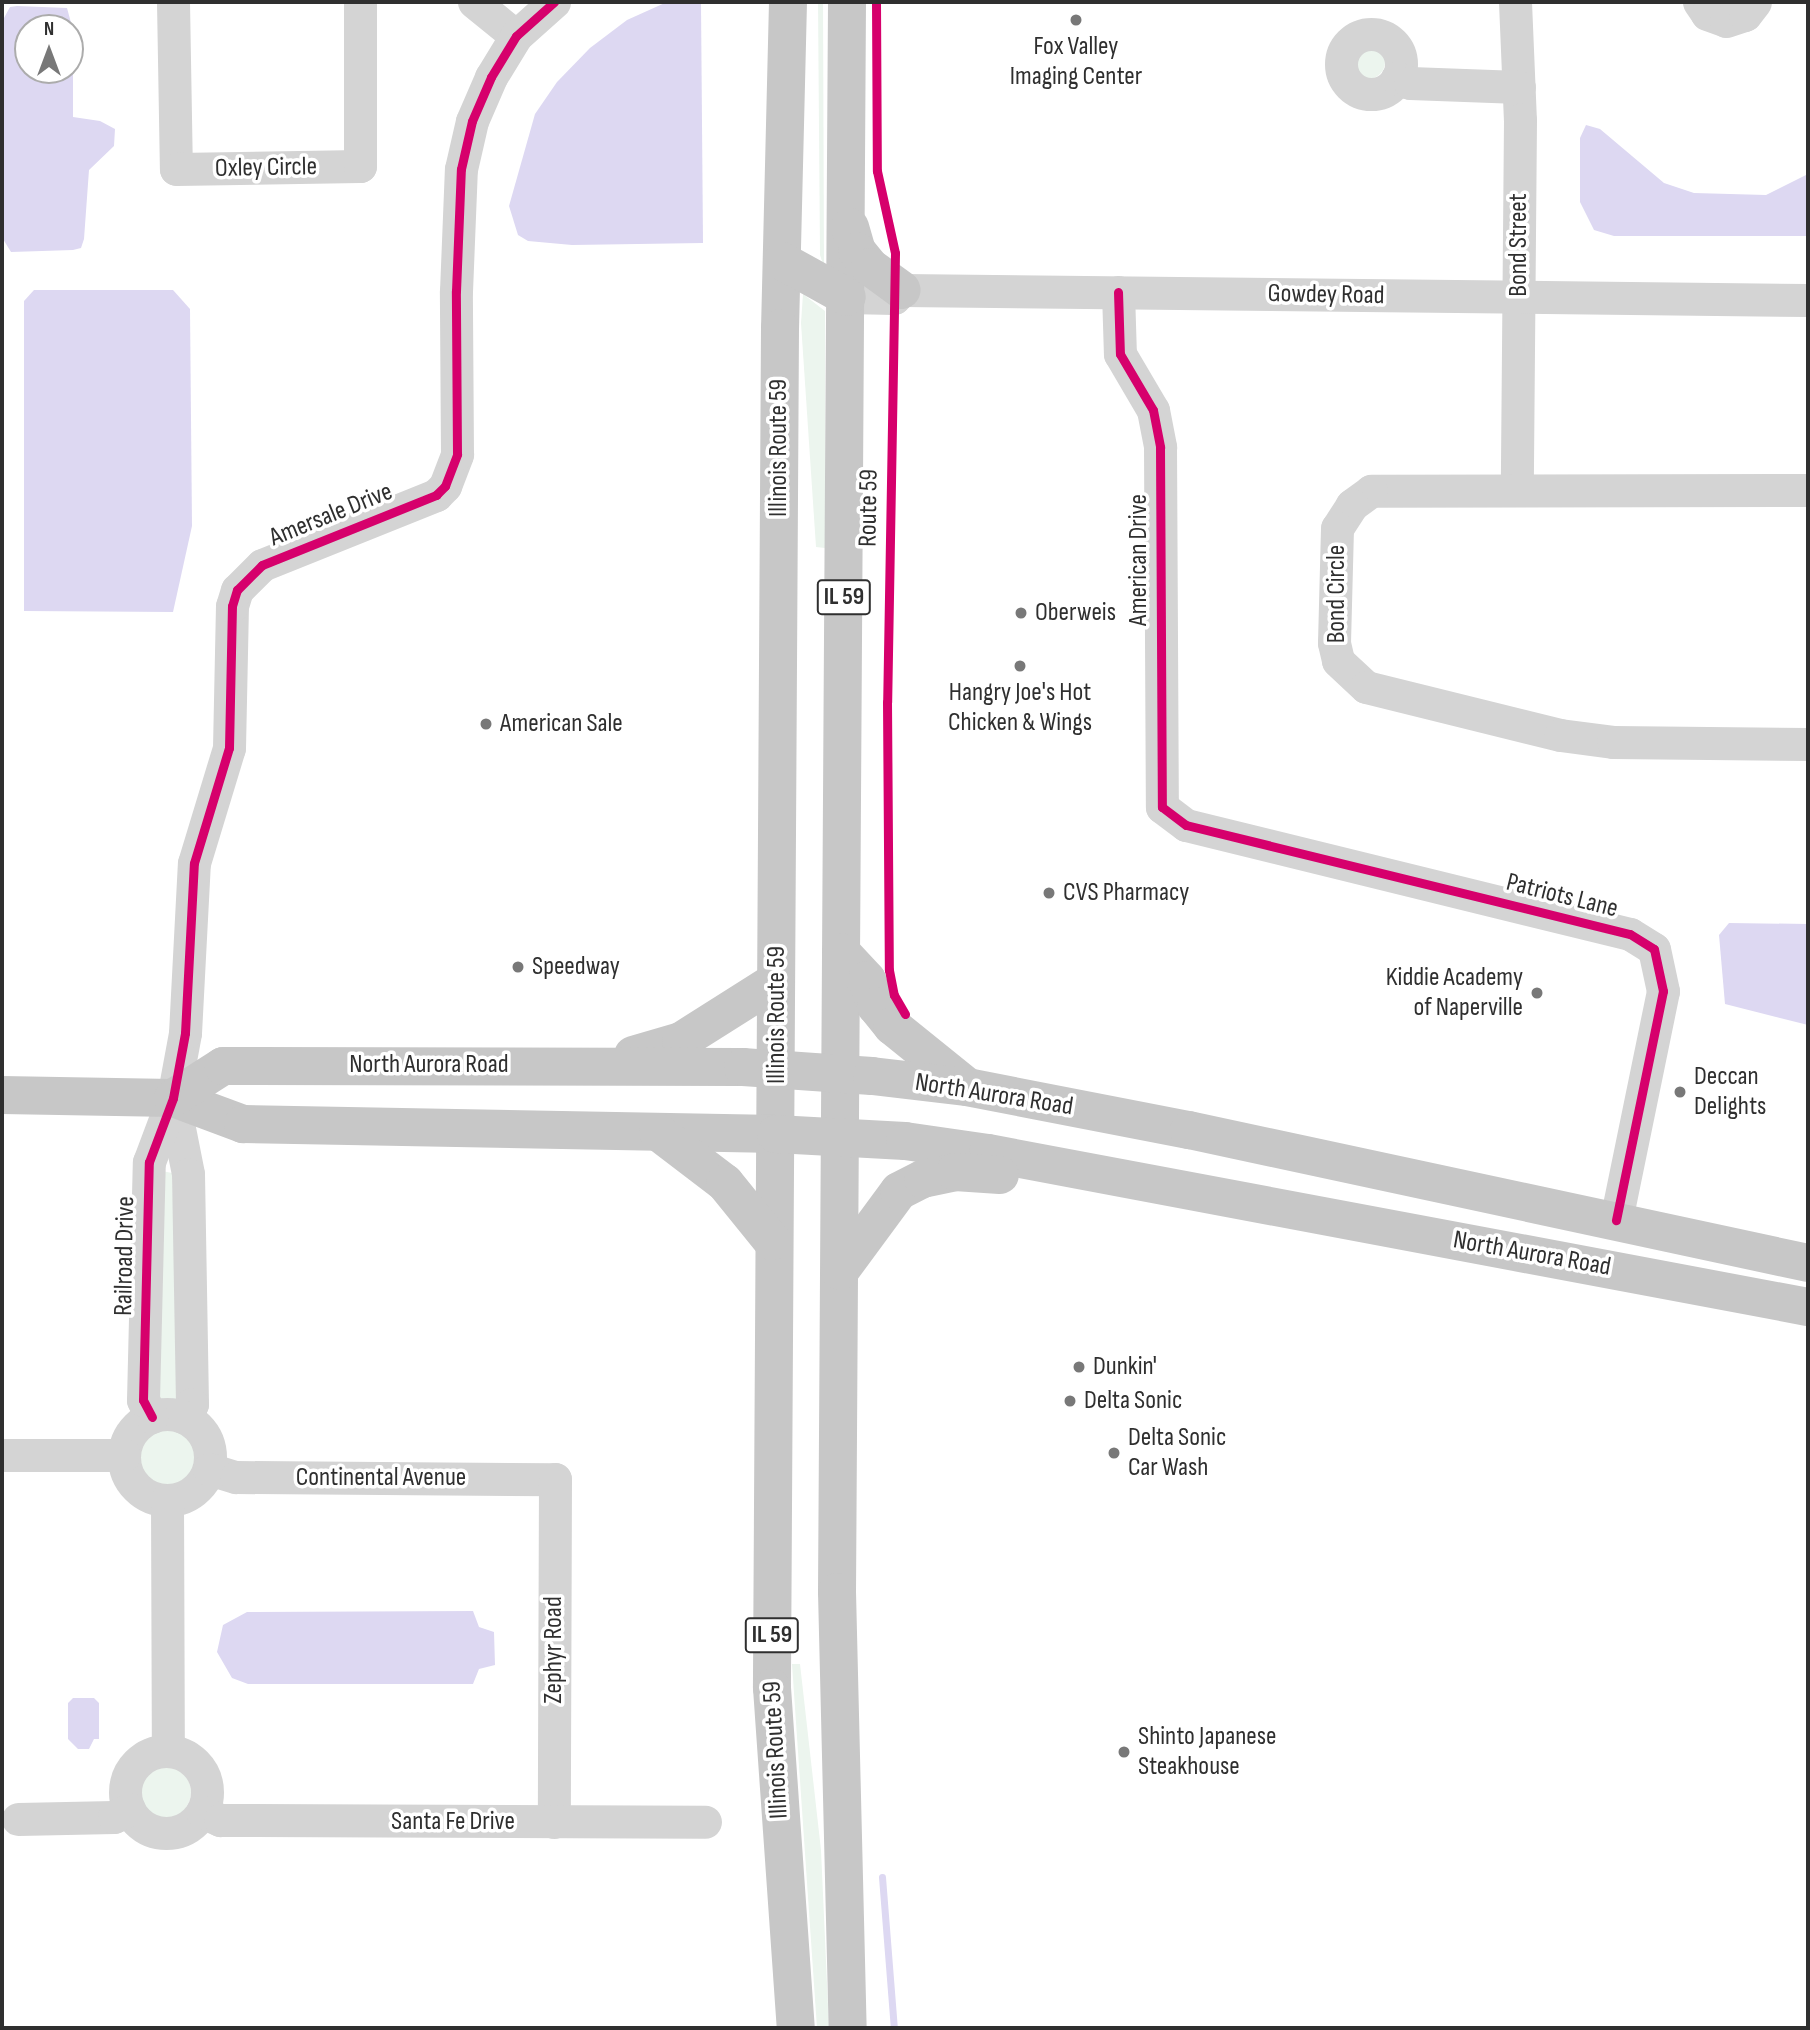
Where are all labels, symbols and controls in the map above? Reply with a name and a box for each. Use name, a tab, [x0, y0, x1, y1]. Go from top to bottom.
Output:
marker: Fox Valley Imaging Center	[1068, 12, 1084, 28]
north arrow	[14, 14, 84, 84]
text: N	[44, 18, 54, 41]
place label: Fox Valley Imaging Center	[1010, 31, 1142, 92]
street label: Oxley Circle	[215, 152, 317, 184]
street label: Bond Street	[1503, 193, 1535, 297]
street label: Gowdey Road	[1267, 278, 1385, 312]
street label: Illinois Route 59	[763, 379, 795, 517]
street label: Route 59	[853, 469, 885, 547]
street label: Amersale Drive	[265, 476, 397, 554]
street label: American Drive	[1123, 494, 1155, 626]
street label: Bond Circle	[1321, 545, 1353, 643]
road number: IL 59	[816, 576, 872, 618]
place label: Oberweis	[1035, 597, 1116, 629]
marker: Oberweis	[1013, 605, 1029, 621]
marker: Hangry Joe's Hot Chicken & Wings	[1012, 658, 1028, 674]
place label: Hangry Joe's Hot Chicken & Wings	[948, 677, 1092, 738]
place label: American Sale	[500, 708, 623, 740]
marker: American Sale	[478, 716, 494, 732]
street label: Patriots Lane	[1503, 867, 1621, 925]
place label: CVS Pharmacy	[1063, 877, 1189, 909]
marker: CVS Pharmacy	[1041, 885, 1057, 901]
street label: Illinois Route 59	[761, 946, 793, 1084]
place label: Speedway	[532, 951, 620, 983]
marker: Speedway	[510, 959, 526, 975]
place label: Kiddie Academy of Naperville	[1386, 962, 1523, 1024]
marker: Kiddie Academy of Naperville	[1529, 985, 1545, 1001]
street label: North Aurora Road	[349, 1049, 509, 1081]
place label: Deccan Delights	[1694, 1061, 1766, 1122]
street label: North Aurora Road	[913, 1067, 1075, 1123]
marker: Deccan Delights	[1672, 1084, 1688, 1100]
street label: Railroad Drive	[108, 1196, 142, 1316]
street label: North Aurora Road	[1451, 1225, 1613, 1283]
place label: Dunkin'	[1093, 1351, 1157, 1383]
marker: Dunkin'	[1071, 1359, 1087, 1375]
place label: Delta Sonic	[1084, 1385, 1182, 1417]
marker: Delta Sonic	[1062, 1393, 1078, 1409]
place label: Delta Sonic Car Wash	[1128, 1422, 1226, 1484]
marker: Delta Sonic Car Wash	[1106, 1445, 1122, 1461]
street label: Continental Avenue	[296, 1462, 466, 1494]
street label: Zephyr Road	[538, 1596, 570, 1704]
road number: IL 59	[744, 1615, 800, 1656]
street label: Illinois Route 59	[757, 1680, 795, 1820]
place label: Shinto Japanese Steakhouse	[1138, 1721, 1277, 1782]
marker: Shinto Japanese Steakhouse	[1116, 1744, 1132, 1760]
street label: Santa Fe Drive	[391, 1806, 515, 1838]

